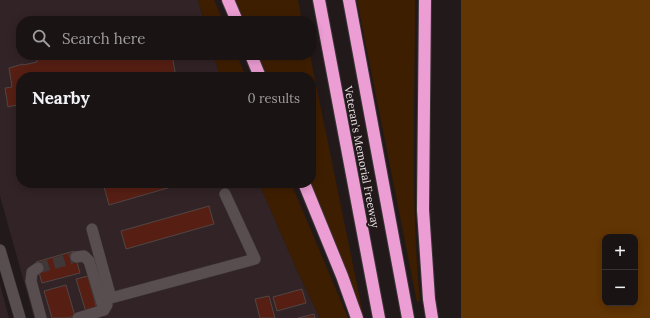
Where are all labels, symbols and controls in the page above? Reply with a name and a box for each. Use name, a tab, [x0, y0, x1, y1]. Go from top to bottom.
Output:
search box	[16, 16, 316, 60]
icon: search	[30, 27, 52, 49]
text: Search here	[62, 29, 145, 48]
street label: Veteran's Memorial Freeway	[341, 84, 383, 229]
text: Nearby	[32, 87, 90, 109]
text: 0 results	[248, 90, 300, 107]
map controls	[602, 234, 638, 306]
button: +	[602, 234, 638, 270]
button: −	[602, 270, 638, 306]

